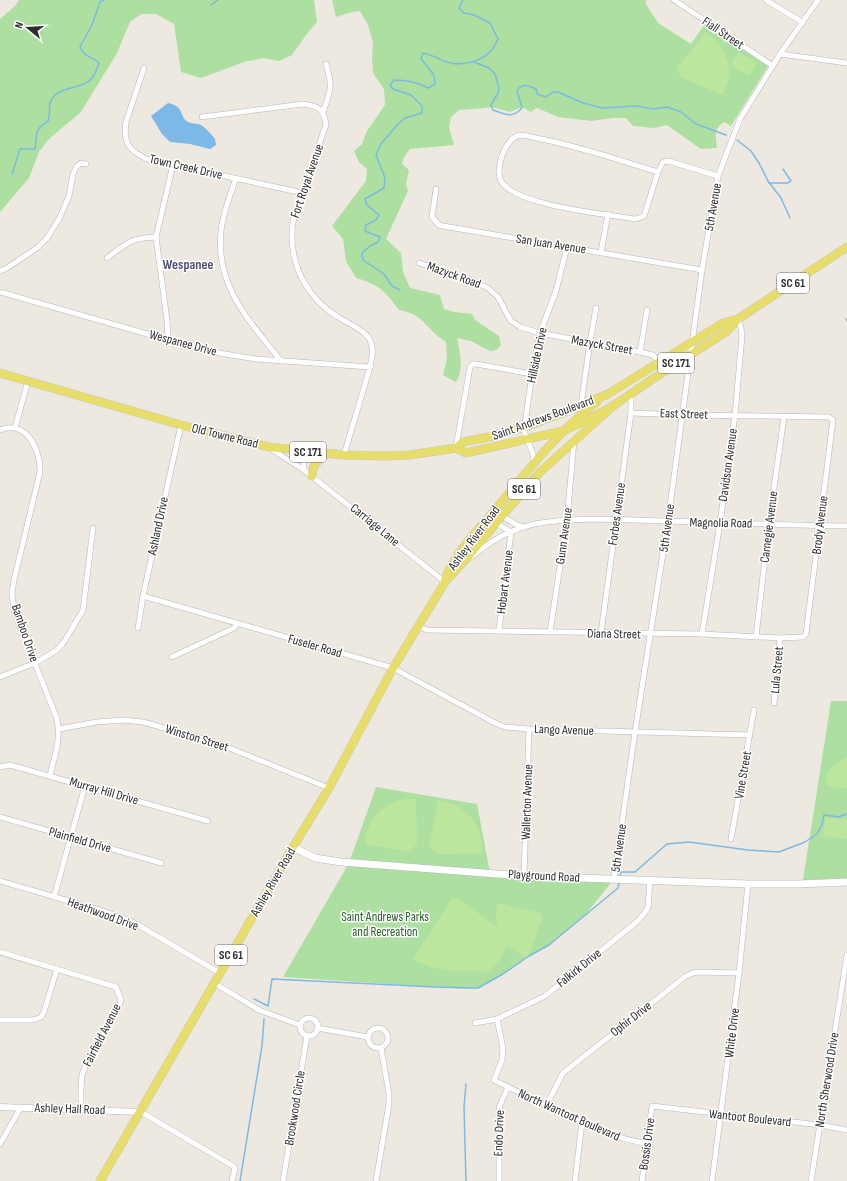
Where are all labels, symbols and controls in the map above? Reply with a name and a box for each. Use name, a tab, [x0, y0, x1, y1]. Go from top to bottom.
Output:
north arrow	[8, 8, 48, 48]
street label: Fiall Street	[699, 13, 747, 53]
text: N	[12, 20, 26, 30]
street label: Fort Royal Avenue	[287, 142, 327, 220]
street label: Town Creek Drive	[148, 151, 224, 183]
street label: 5th Avenue	[701, 182, 725, 232]
street label: San Juan Avenue	[515, 231, 587, 257]
district label: Wespanee	[163, 256, 213, 273]
street label: Mazyck Road	[425, 258, 483, 292]
road number: SC 61	[777, 273, 809, 293]
street label: Wespanee Drive	[147, 326, 219, 360]
street label: Hillside Drive	[523, 326, 551, 384]
street label: Mazyck Street	[570, 332, 634, 358]
road number: SC 171	[658, 353, 694, 373]
street label: Saint Andrews Boulevard	[490, 392, 596, 444]
street label: East Street	[660, 405, 708, 423]
street label: Old Towne Road	[190, 420, 260, 452]
street label: Davidson Avenue	[715, 427, 741, 503]
road number: SC 171	[290, 442, 326, 462]
road number: SC 61	[508, 479, 540, 499]
street label: Forbes Avenue	[605, 482, 629, 546]
street label: Carnegie Avenue	[757, 490, 781, 564]
street label: Ashland Drive	[144, 495, 172, 558]
street label: Brody Avenue	[808, 495, 832, 555]
street label: Carriage Lane	[347, 500, 403, 550]
street label: Ashley River Road	[444, 503, 503, 574]
street label: 5th Avenue	[656, 503, 678, 553]
street label: Gunn Avenue	[552, 507, 576, 565]
street label: Magnolia Road	[690, 514, 752, 532]
street label: Hobart Avenue	[493, 549, 517, 615]
street label: Bamboo Drive	[8, 602, 42, 664]
street label: Diana Street	[587, 626, 641, 642]
street label: Fuseler Road	[286, 631, 344, 661]
street label: Lula Street	[767, 646, 787, 694]
street label: Winston Street	[163, 721, 231, 755]
street label: Lango Avenue	[534, 721, 594, 739]
street label: Vine Street	[731, 750, 755, 800]
street label: Wallerton Avenue	[518, 764, 536, 840]
street label: Murray Hill Drive	[68, 774, 140, 808]
street label: Plainfield Drive	[47, 823, 113, 857]
street label: 5th Avenue	[608, 823, 630, 873]
street label: Ashley River Road	[246, 845, 299, 920]
street label: Playground Road	[508, 866, 580, 886]
street label: Heathwood Drive	[65, 894, 141, 934]
park label: Saint Andrews Parks and Recreation	[341, 909, 429, 940]
road number: SC 61	[215, 945, 247, 965]
street label: Falkirk Drive	[553, 945, 605, 991]
street label: Ophir Drive	[607, 998, 655, 1040]
street label: Fairfield Avenue	[79, 1001, 125, 1069]
street label: White Drive	[721, 1007, 743, 1059]
street label: North Sherwood Drive	[812, 1031, 842, 1129]
street label: Brookwood Circle	[281, 1069, 309, 1147]
street label: North Wantoot Boulevard	[516, 1085, 622, 1145]
street label: Ashley Hall Road	[33, 1100, 106, 1118]
street label: Wantoot Boulevard	[708, 1106, 792, 1130]
street label: Endo Drive	[490, 1109, 508, 1157]
street label: Bossis Drive	[635, 1117, 659, 1171]

